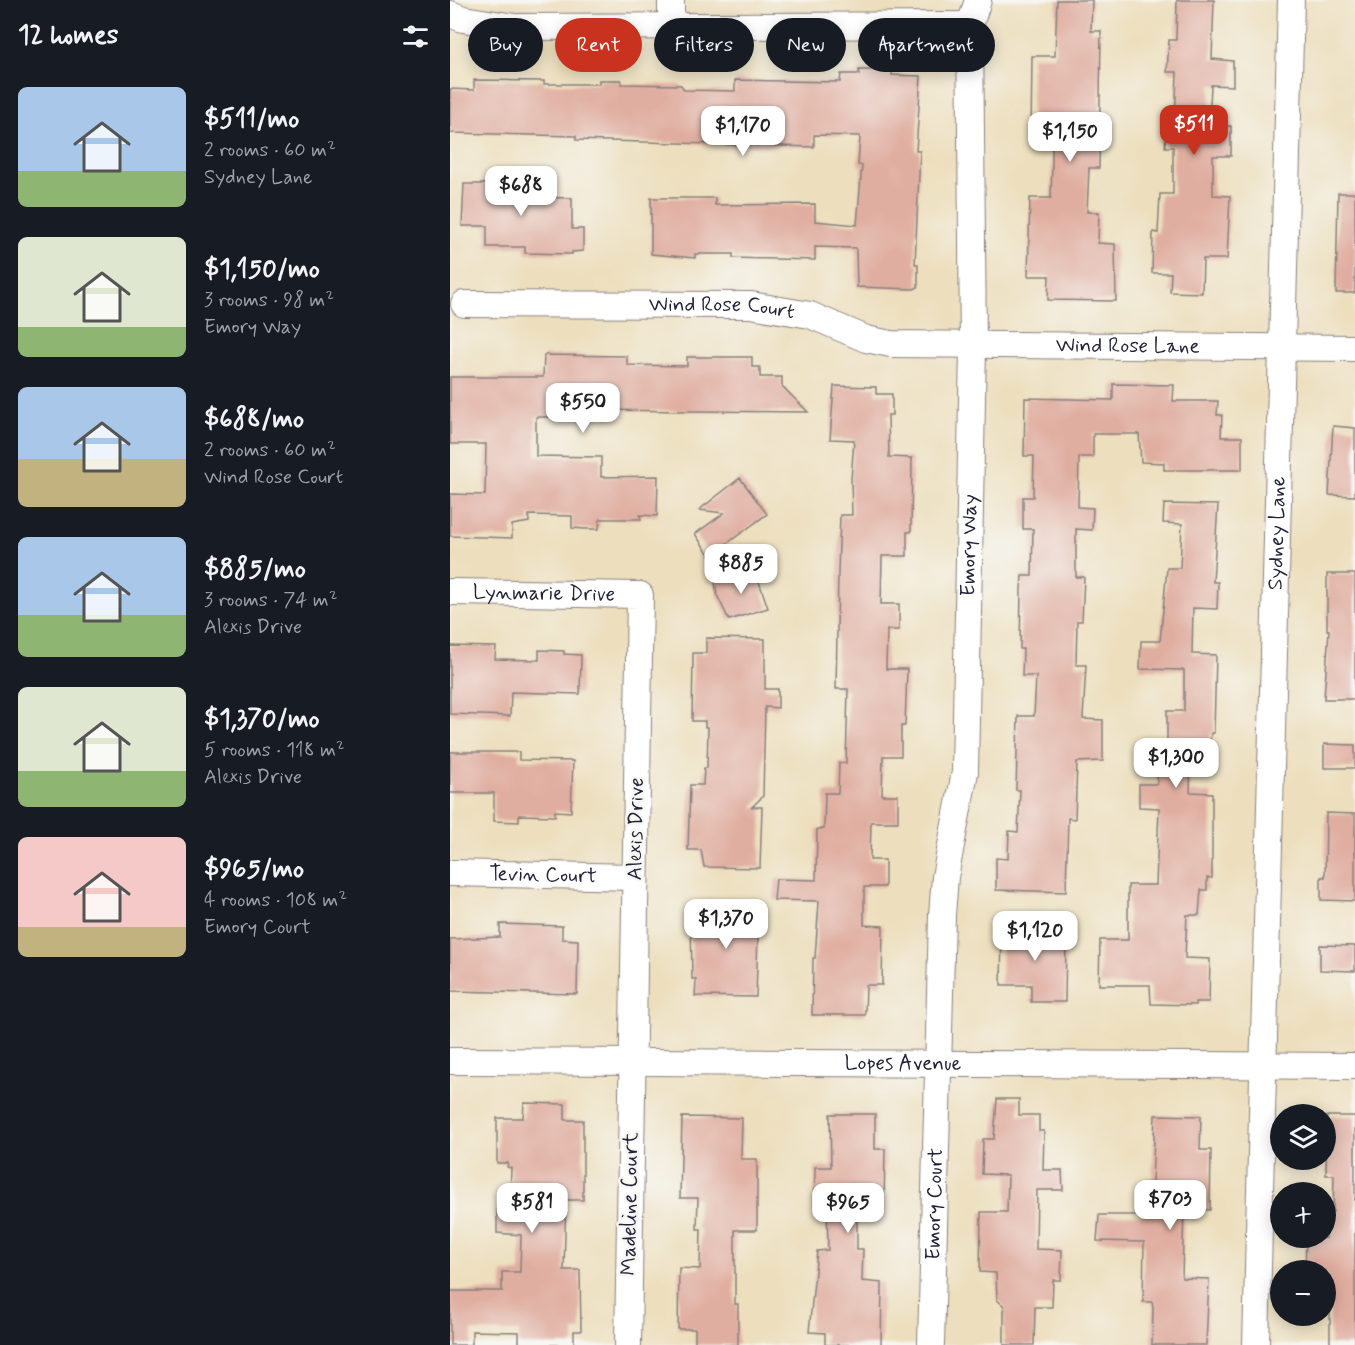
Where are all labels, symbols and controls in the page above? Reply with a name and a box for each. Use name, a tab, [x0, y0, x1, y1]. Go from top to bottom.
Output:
chip: Buy	[468, 18, 543, 72]
chip: Rent	[555, 18, 642, 72]
chip: Filters	[654, 18, 754, 72]
chip: New	[766, 18, 846, 72]
chip: Apartment	[858, 18, 995, 72]
text: 12 homes	[18, 19, 118, 53]
icon: filters	[399, 20, 432, 53]
text: $511/mo	[204, 103, 299, 137]
pin: $511	[1158, 105, 1230, 156]
pin: $1,170	[694, 106, 792, 157]
icon: home	[66, 111, 138, 183]
text: $511	[1174, 111, 1214, 138]
text: $1,170	[715, 112, 771, 139]
pin: $1,150	[1021, 112, 1119, 163]
text: $1,150	[1042, 118, 1098, 145]
text: 2 rooms · 60 m²	[204, 137, 336, 164]
text: Sydney Lane	[204, 164, 312, 191]
pin: $688	[485, 166, 557, 217]
text: $688	[499, 172, 543, 199]
text: $1,150/mo	[204, 253, 320, 287]
icon: home	[66, 261, 138, 333]
text: 3 rooms · 98 m²	[204, 287, 334, 314]
street label: Wind Rose Court	[649, 291, 797, 326]
text: Emory Way	[204, 314, 301, 341]
street label: Wind Rose Lane	[1056, 331, 1200, 361]
pin: $550	[547, 383, 619, 434]
text: $550	[560, 389, 606, 416]
text: $688/mo	[204, 403, 304, 437]
icon: home	[66, 411, 138, 483]
text: 2 rooms · 60 m²	[204, 437, 336, 464]
text: Wind Rose Court	[204, 464, 343, 491]
street label: Sydney Lane	[1262, 476, 1293, 591]
street label: Emory Way	[954, 494, 984, 597]
pin: $885	[705, 544, 777, 595]
text: $885	[718, 550, 764, 577]
text: $885/mo	[204, 553, 306, 587]
icon: home	[66, 561, 138, 633]
street label: Lynmarie Drive	[473, 578, 615, 609]
text: 3 rooms · 74 m²	[204, 587, 338, 614]
text: Alexis Drive	[204, 614, 302, 641]
text: $1,370/mo	[204, 703, 320, 737]
icon: home	[66, 711, 138, 783]
text: 5 rooms · 118 m²	[204, 737, 345, 764]
pin: $1,300	[1127, 738, 1225, 789]
text: $1,300	[1148, 744, 1204, 771]
text: Alexis Drive	[204, 764, 302, 791]
street label: Alexis Drive	[621, 777, 651, 881]
text: $965/mo	[204, 853, 304, 887]
street label: Tevin Court	[489, 860, 597, 890]
icon: home	[66, 861, 138, 933]
text: 4 rooms · 108 m²	[204, 887, 347, 914]
pin: $1,370	[677, 899, 775, 950]
text: $1,370	[698, 905, 754, 932]
pin: $1,120	[986, 911, 1084, 962]
text: Emory Court	[204, 914, 311, 941]
text: $1,120	[1007, 917, 1063, 944]
street label: Lopes Avenue	[844, 1049, 962, 1078]
map controls	[1270, 1104, 1336, 1326]
button: layers	[1270, 1104, 1336, 1170]
street label: Madeline Court	[615, 1131, 645, 1276]
street label: Emory Court	[919, 1148, 950, 1260]
pin: $703	[1134, 1180, 1206, 1231]
button: +	[1270, 1182, 1336, 1248]
pin: $581	[496, 1183, 568, 1234]
pin: $965	[812, 1183, 884, 1234]
text: $703	[1148, 1186, 1192, 1213]
text: $581	[511, 1189, 553, 1216]
text: $965	[826, 1189, 870, 1216]
button: −	[1270, 1260, 1336, 1326]

